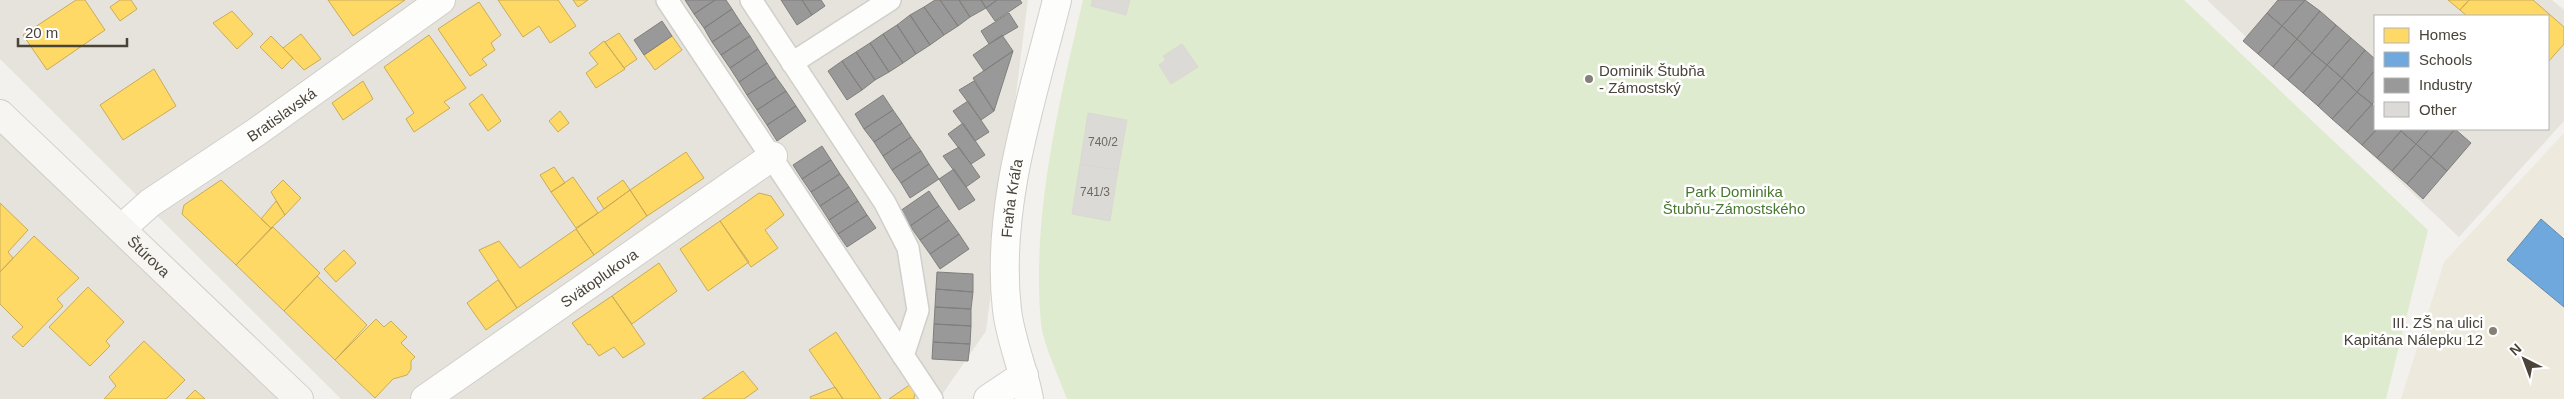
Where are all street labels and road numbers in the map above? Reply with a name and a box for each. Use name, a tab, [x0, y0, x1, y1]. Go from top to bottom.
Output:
street label: Bratislavská	[243, 83, 320, 145]
street label: Fraňa Kráľa	[997, 157, 1025, 238]
street label: Štúrova	[125, 232, 174, 281]
street label: Svätoplukova	[557, 244, 641, 310]

